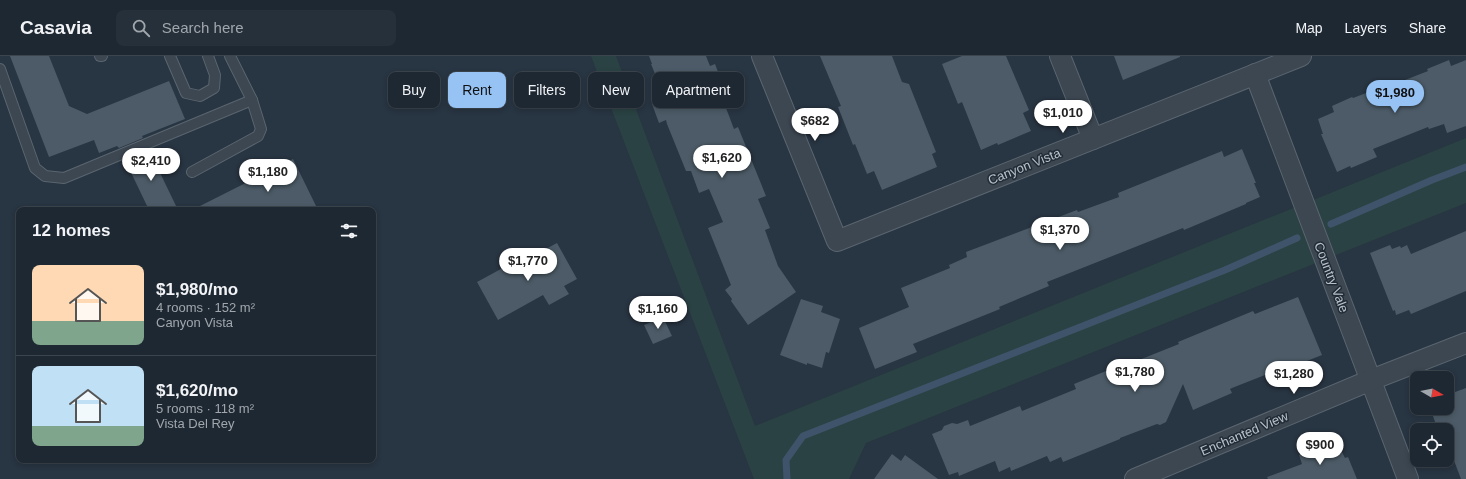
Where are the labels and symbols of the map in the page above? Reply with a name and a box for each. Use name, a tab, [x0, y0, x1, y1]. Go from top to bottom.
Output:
pin: $1,980	[1362, 80, 1428, 114]
pin: $1,010	[1030, 100, 1096, 134]
pin: $682	[791, 108, 839, 142]
pin: $1,620	[689, 145, 755, 179]
street label: Canyon Vista	[986, 145, 1063, 188]
pin: $2,410	[118, 148, 184, 182]
pin: $1,180	[235, 159, 301, 193]
pin: $1,370	[1027, 217, 1093, 251]
street label: Country Vale	[1311, 240, 1352, 314]
pin: $1,770	[495, 248, 561, 282]
pin: $1,160	[625, 296, 691, 330]
pin: $1,780	[1102, 359, 1168, 393]
pin: $1,280	[1261, 361, 1327, 395]
north arrow	[1410, 371, 1454, 415]
street label: Enchanted View	[1198, 408, 1291, 459]
pin: $900	[1296, 432, 1344, 466]

